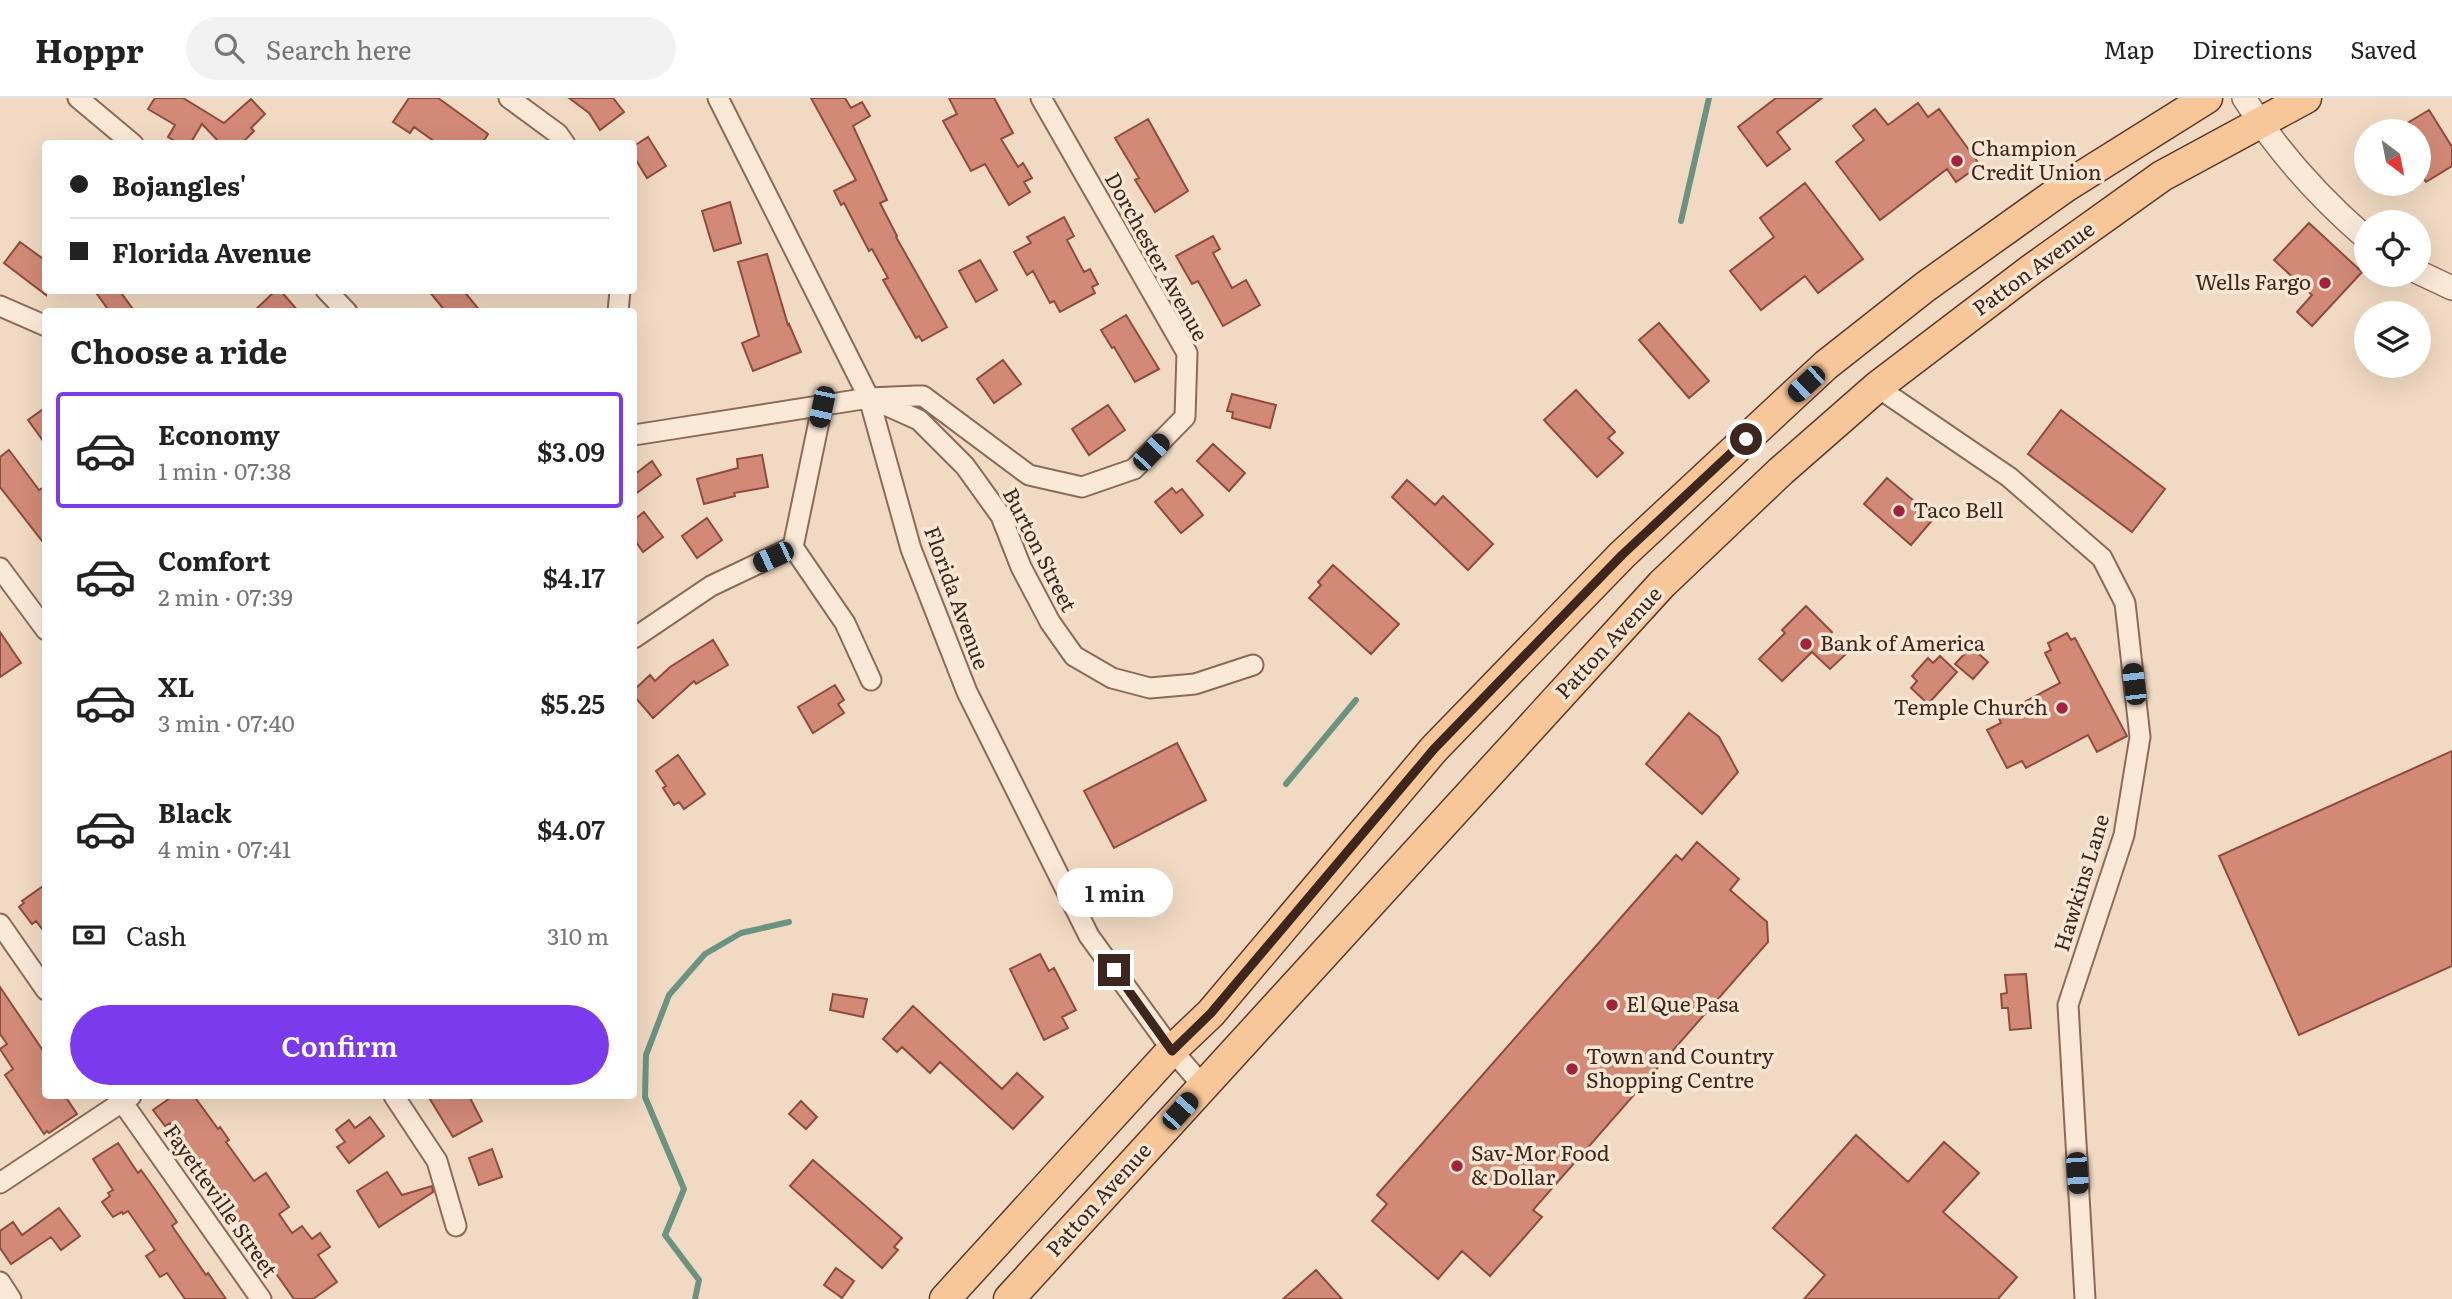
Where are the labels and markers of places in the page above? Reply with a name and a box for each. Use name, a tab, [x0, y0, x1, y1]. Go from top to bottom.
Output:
place label: Champion Credit Union	[1971, 131, 2102, 186]
marker: Champion Credit Union	[1949, 153, 1965, 169]
place label: Wells Fargo	[2195, 265, 2311, 296]
marker: Wells Fargo	[2317, 275, 2333, 291]
place label: Taco Bell	[1913, 493, 2004, 524]
marker: Taco Bell	[1891, 503, 1907, 519]
place label: Bank of America	[1820, 626, 1986, 657]
marker: Bank of America	[1798, 636, 1814, 652]
place label: Temple Church	[1893, 690, 2048, 721]
marker: Temple Church	[2054, 700, 2070, 716]
place label: El Que Pasa	[1626, 987, 1740, 1018]
marker: El Que Pasa	[1604, 997, 1620, 1013]
place label: Town and Country Shopping Centre	[1586, 1039, 1775, 1094]
marker: Town and Country Shopping Centre	[1564, 1061, 1580, 1077]
place label: Sav-Mor Food & Dollar	[1471, 1136, 1610, 1191]
marker: Sav-Mor Food & Dollar	[1449, 1158, 1465, 1174]

